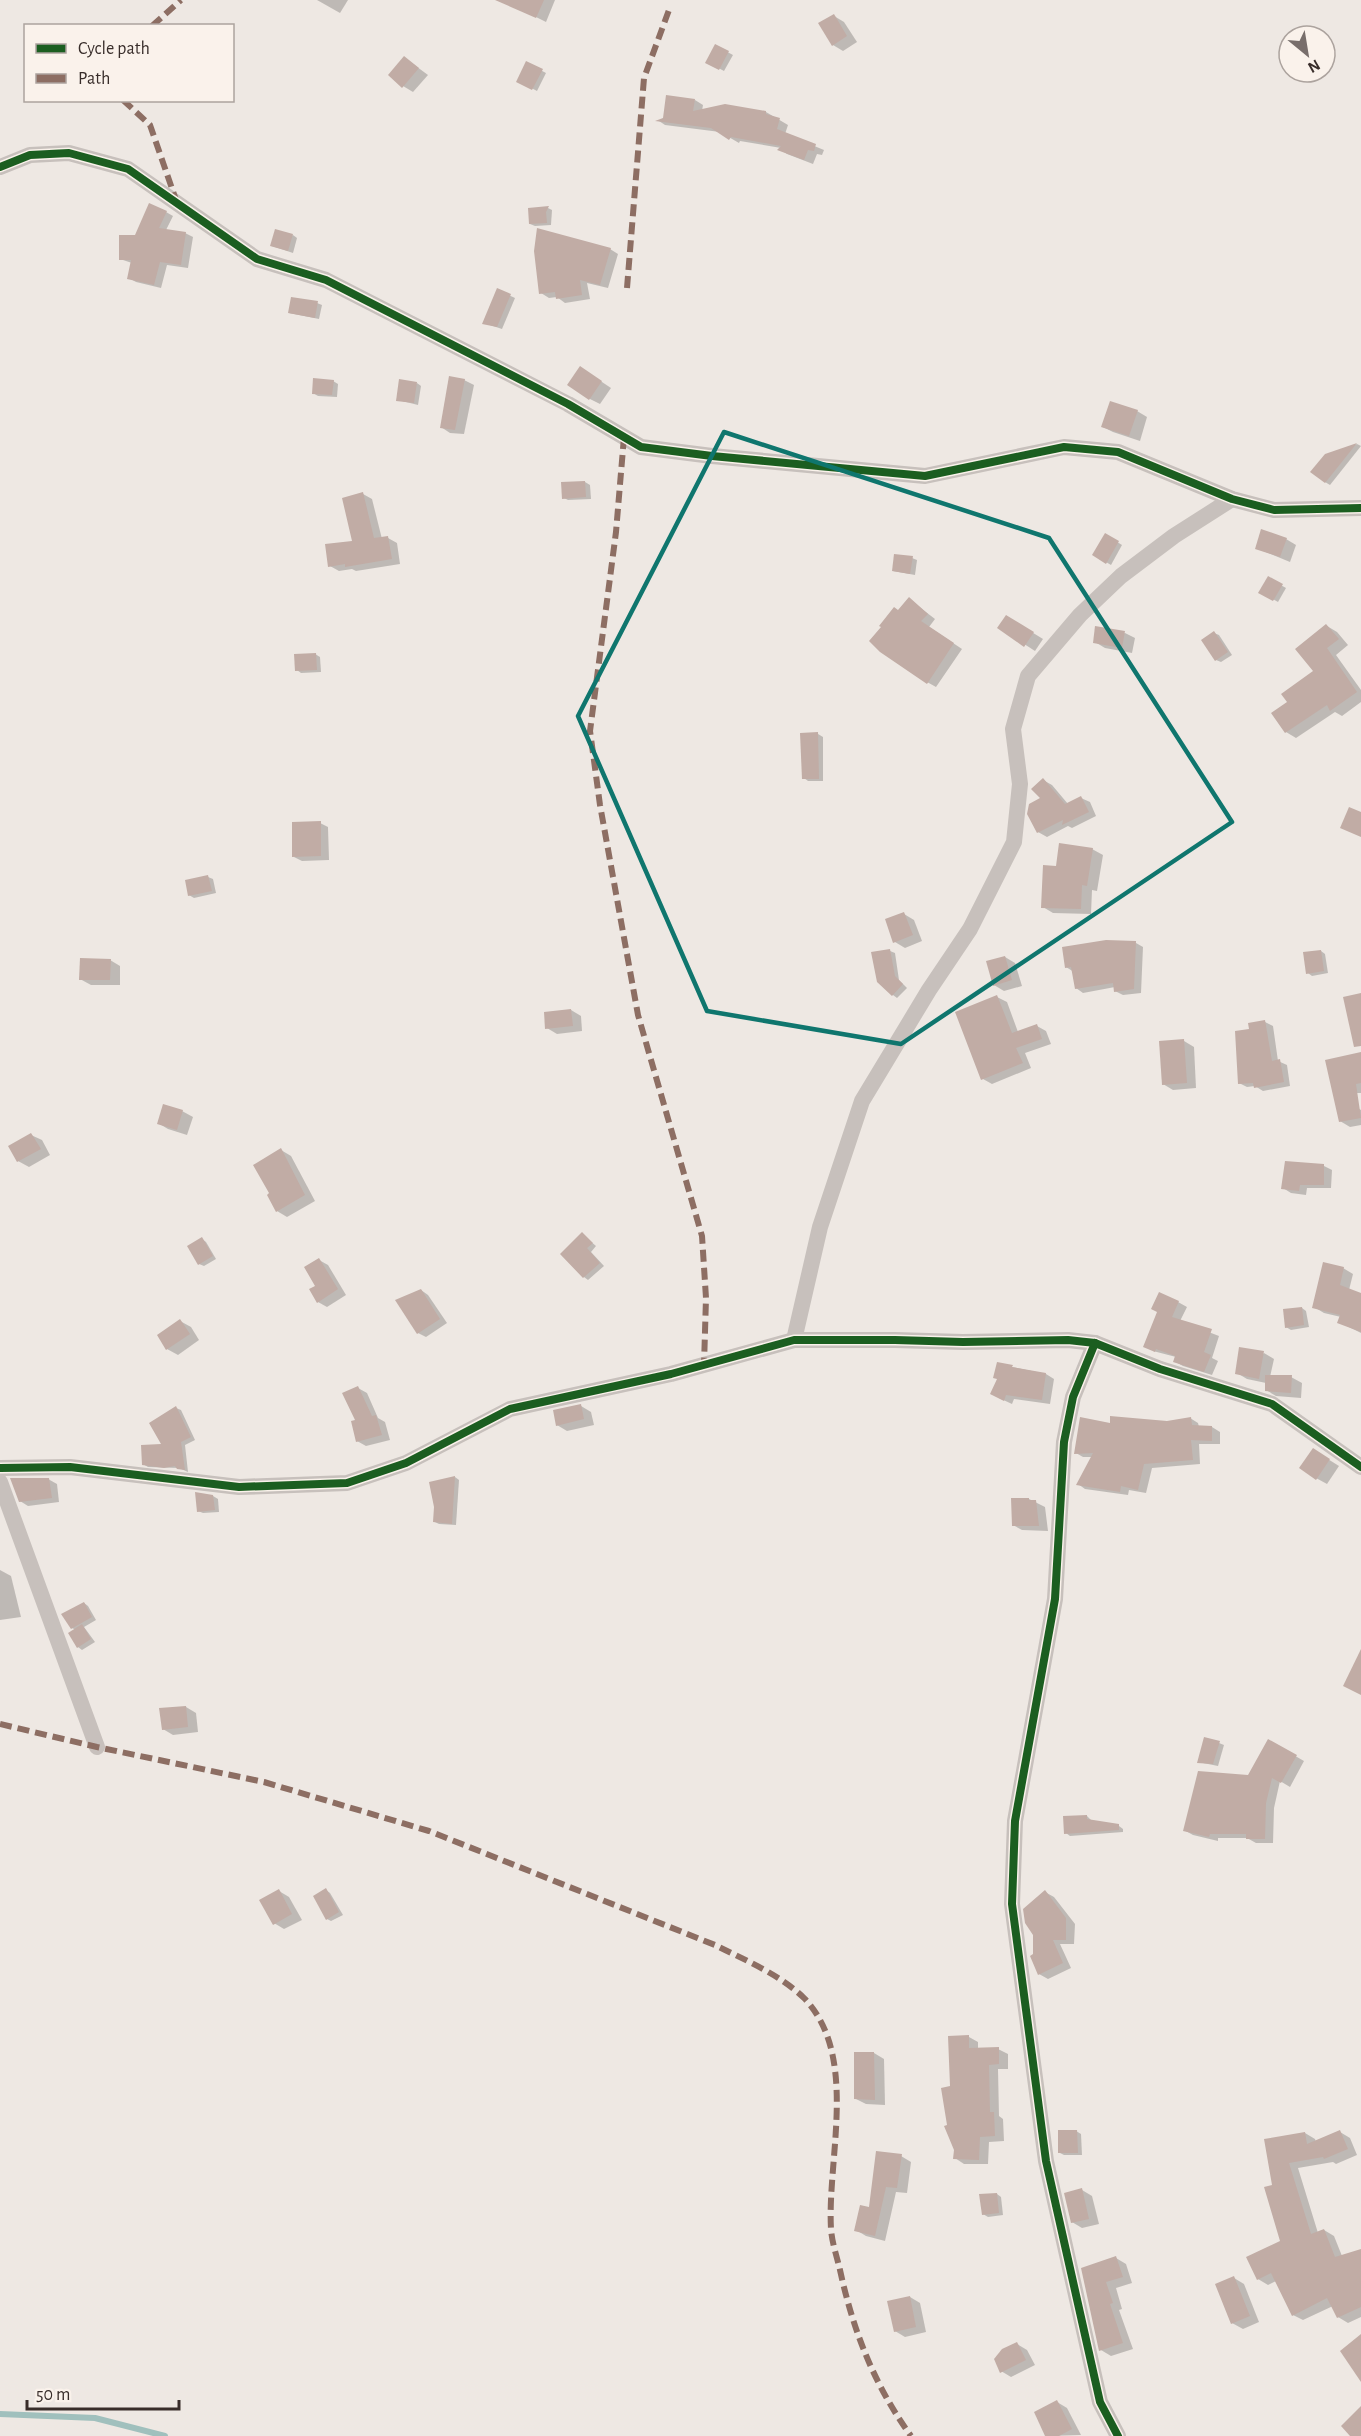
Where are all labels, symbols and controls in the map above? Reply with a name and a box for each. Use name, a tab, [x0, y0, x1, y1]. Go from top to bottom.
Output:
legend	[24, 24, 234, 102]
north arrow	[1277, 24, 1337, 84]
text: Cycle path	[78, 40, 150, 58]
text: N	[1305, 56, 1323, 76]
text: Path	[78, 70, 110, 88]
scale bar	[27, 2373, 178, 2411]
text: 50 m	[36, 2386, 70, 2404]

